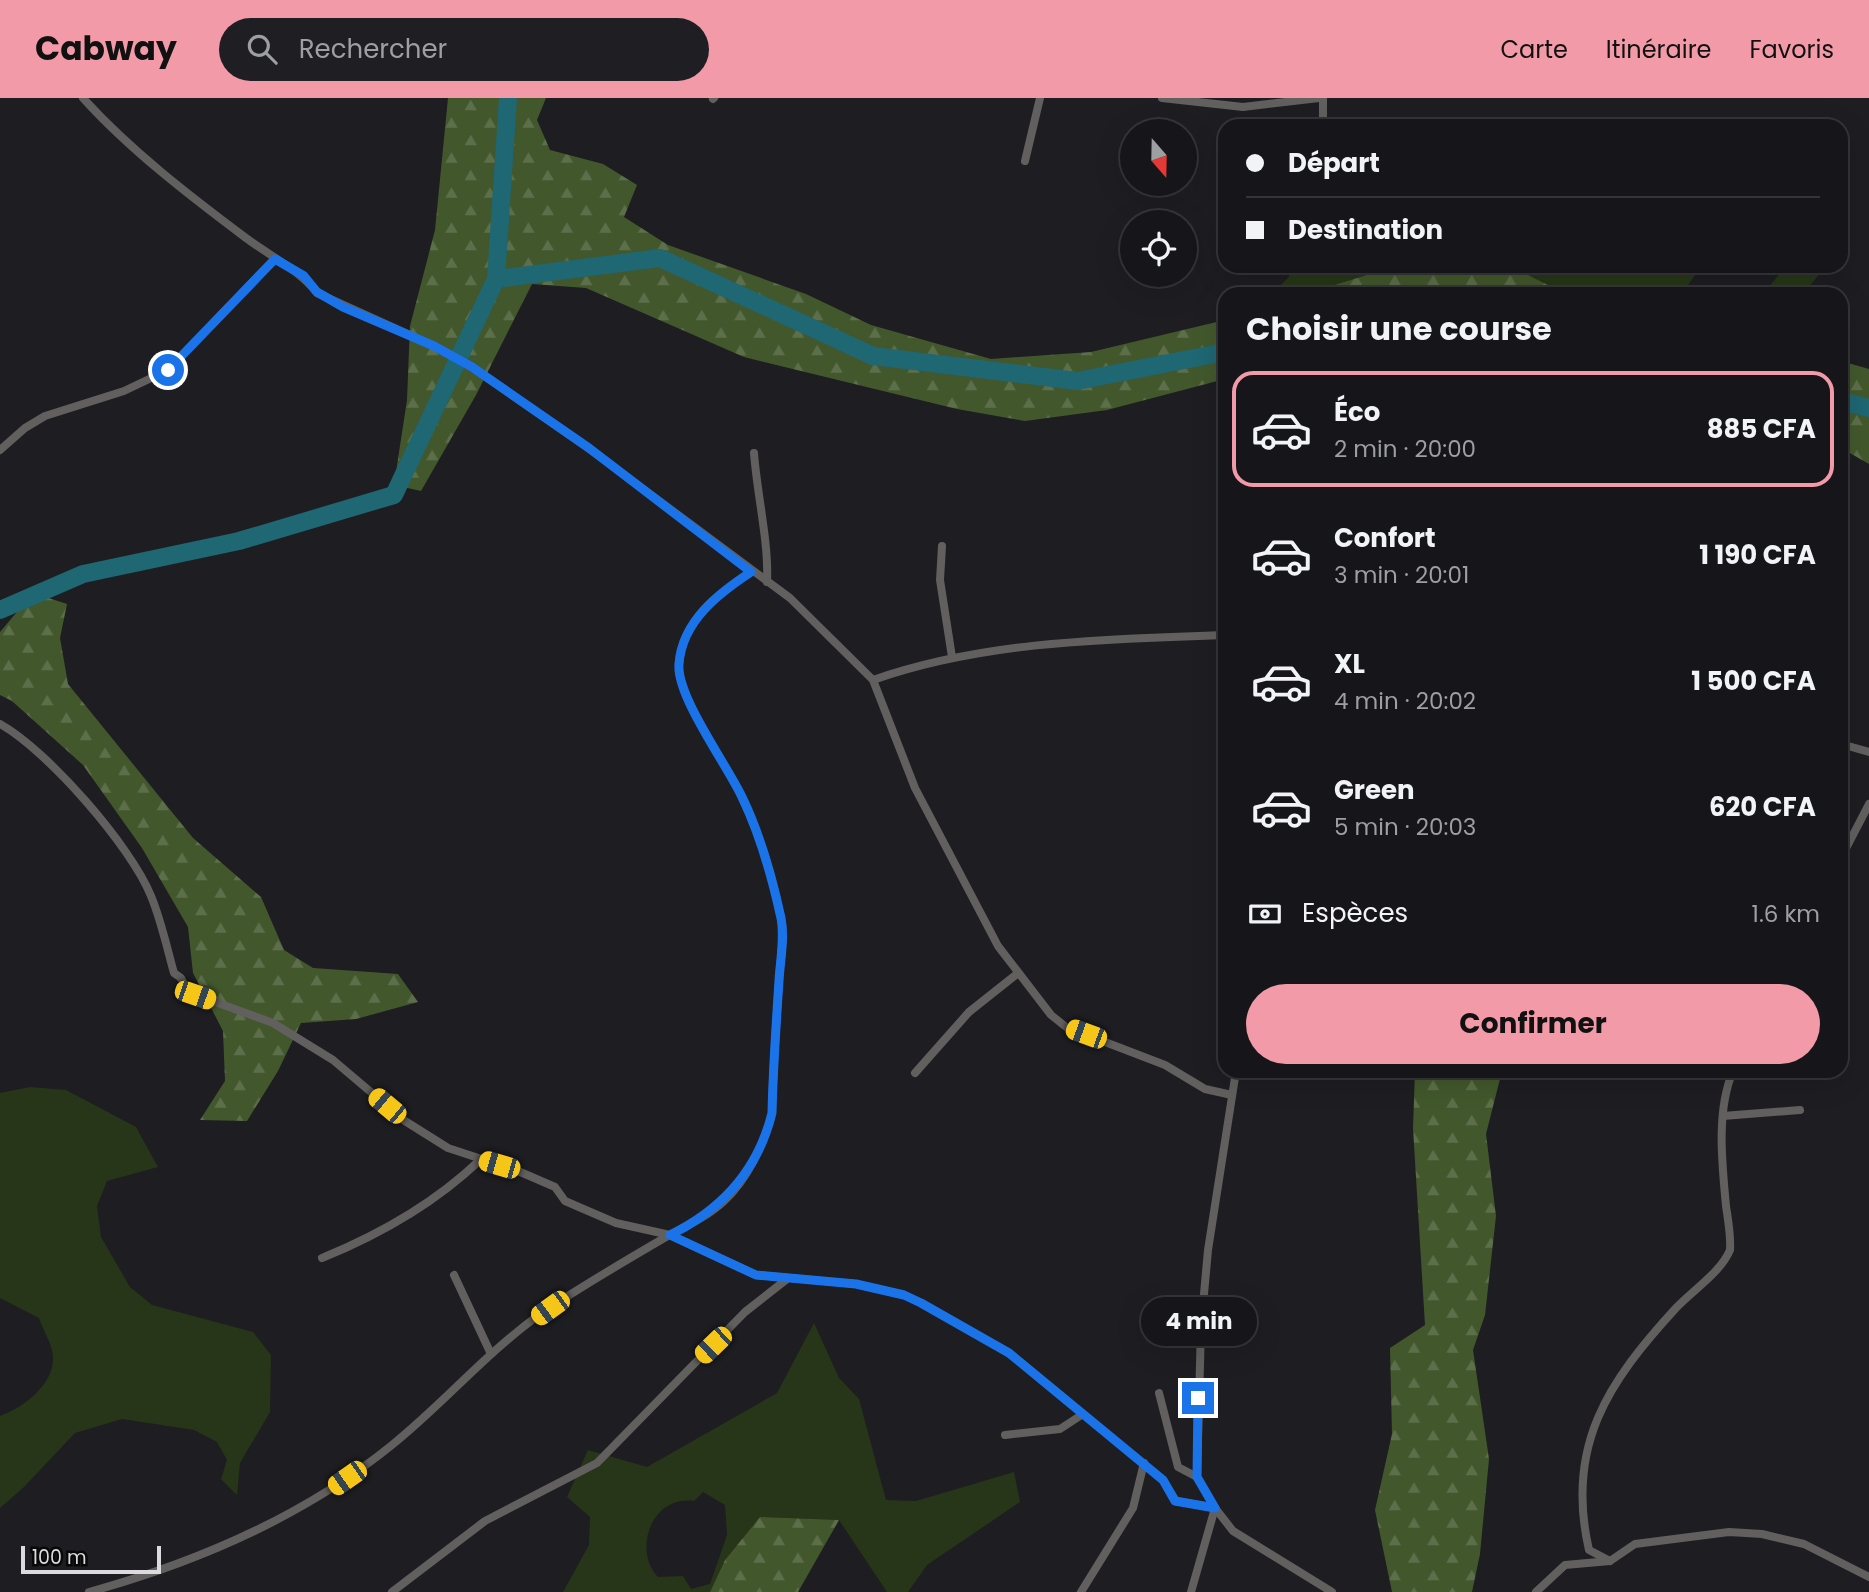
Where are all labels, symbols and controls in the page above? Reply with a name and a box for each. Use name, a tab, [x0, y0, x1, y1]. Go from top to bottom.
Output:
search box	[219, 18, 709, 81]
text: Cabway	[35, 25, 177, 72]
icon: search	[243, 30, 281, 68]
text: Rechercher	[299, 31, 447, 67]
text: Carte	[1500, 33, 1568, 66]
text: Itinéraire	[1606, 33, 1711, 66]
text: Favoris	[1749, 33, 1834, 66]
north arrow	[1120, 119, 1197, 196]
map controls	[1120, 119, 1197, 287]
text: Départ	[1288, 145, 1380, 181]
button: locate	[1120, 210, 1197, 287]
text: Destination	[1288, 212, 1443, 248]
text: Choisir une course	[1246, 306, 1552, 351]
route start	[152, 354, 184, 386]
text: Éco	[1334, 394, 1380, 430]
icon: car	[1250, 398, 1313, 461]
text: 885 CFA	[1707, 411, 1816, 447]
text: 2 min · 20:00	[1334, 433, 1476, 465]
text: Confort	[1334, 520, 1436, 556]
icon: car	[1250, 524, 1313, 587]
text: 1 190 CFA	[1699, 537, 1816, 573]
text: 3 min · 20:01	[1334, 559, 1469, 591]
text: XL	[1334, 646, 1365, 682]
icon: car	[1250, 650, 1313, 713]
text: 1 500 CFA	[1691, 663, 1816, 699]
text: 4 min · 20:02	[1334, 685, 1476, 717]
text: Green	[1334, 772, 1415, 808]
icon: car	[1250, 776, 1313, 839]
text: 620 CFA	[1709, 789, 1816, 825]
text: 5 min · 20:03	[1334, 811, 1476, 843]
icon: cash	[1246, 895, 1284, 933]
text: Espèces	[1302, 895, 1408, 931]
text: 1.6 km	[1752, 898, 1820, 930]
car	[172, 978, 219, 1012]
button: Confirmer	[1246, 984, 1820, 1064]
car	[1063, 1017, 1110, 1051]
car	[365, 1084, 410, 1128]
car	[476, 1149, 523, 1181]
car	[527, 1287, 574, 1329]
callout: 4 min	[1140, 1296, 1256, 1346]
text: 4 min	[1165, 1305, 1233, 1337]
car	[691, 1323, 736, 1367]
route end	[1182, 1382, 1214, 1414]
car	[324, 1457, 371, 1499]
scale bar	[21, 1543, 161, 1575]
text: 100 m	[32, 1544, 87, 1571]

